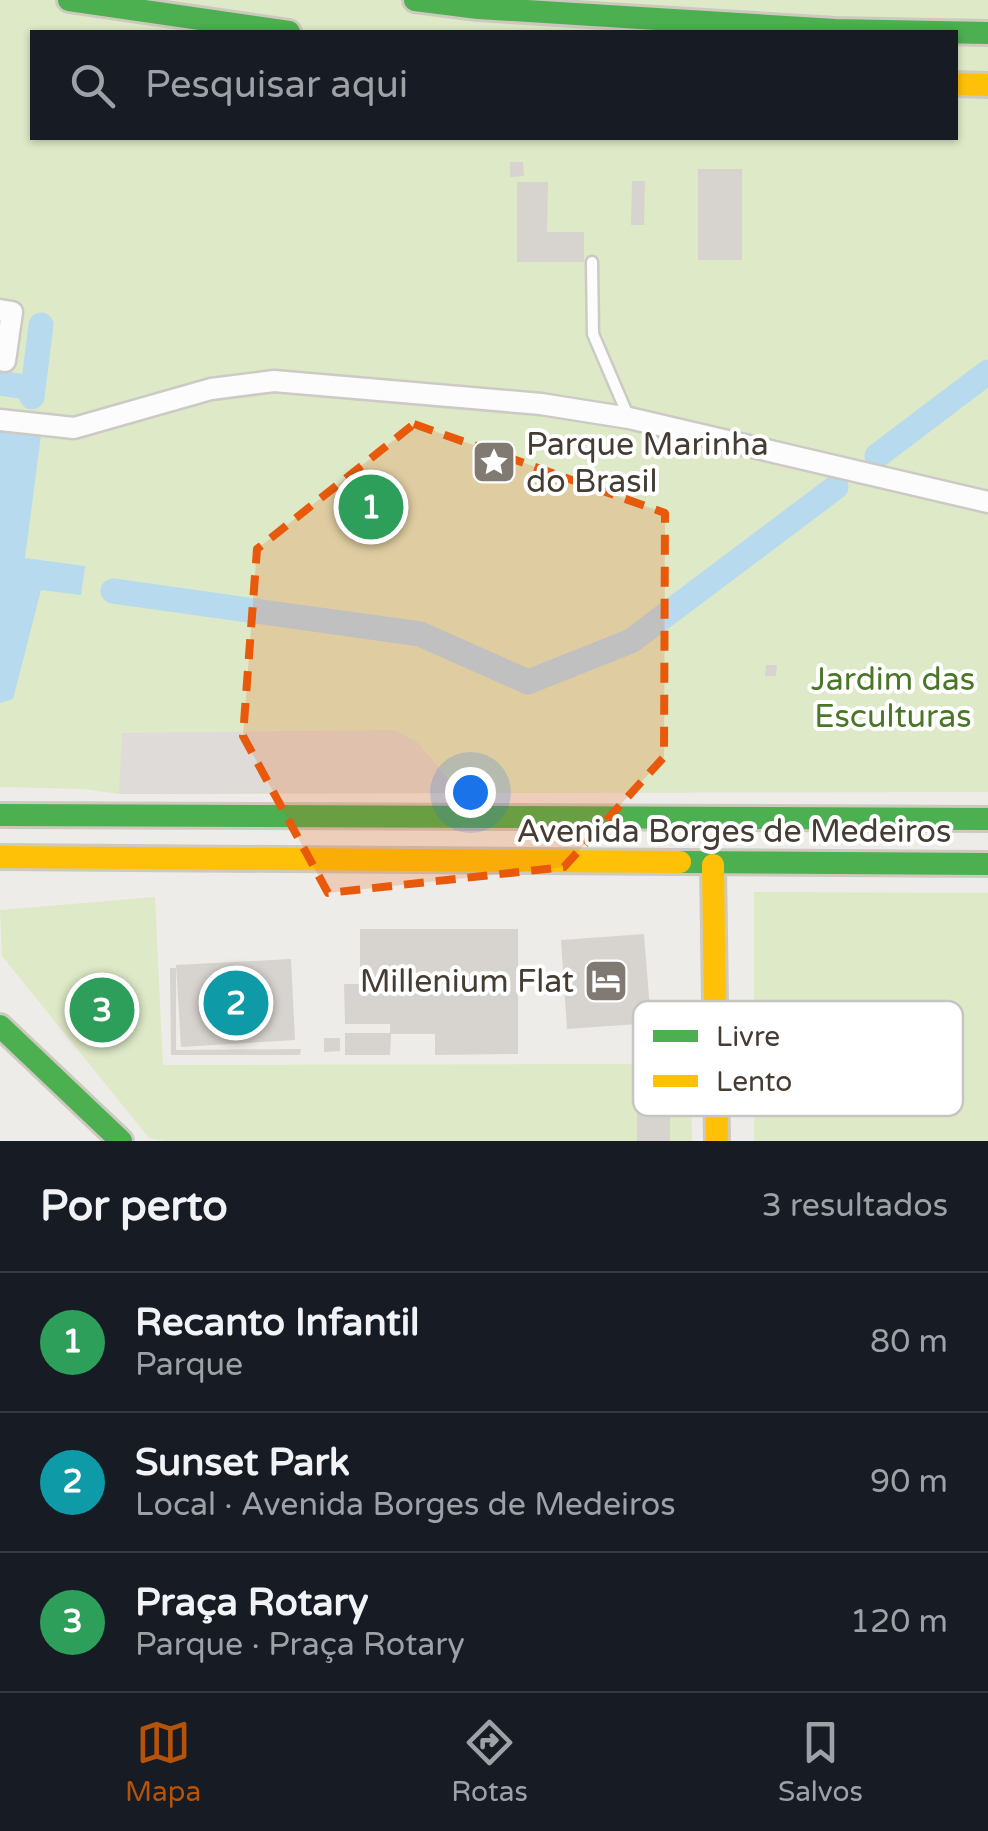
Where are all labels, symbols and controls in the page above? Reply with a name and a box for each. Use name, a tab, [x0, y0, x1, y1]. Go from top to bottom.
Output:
search box	[30, 30, 958, 140]
icon: search	[65, 58, 120, 113]
text: Pesquisar aqui	[145, 62, 408, 108]
place label: Parque Marinha do Brasil	[526, 426, 769, 501]
place icon: Parque Marinha do Brasil	[471, 439, 517, 485]
pin: 1	[338, 470, 404, 544]
park label: Jardim das Esculturas	[811, 661, 975, 736]
your location	[445, 767, 496, 818]
street label: Avenida Borges de Medeiros	[517, 813, 951, 851]
hotel icon: Millenium Flat	[583, 958, 629, 1004]
place label: Millenium Flat	[360, 963, 574, 1001]
pin: 2	[204, 966, 268, 1040]
pin: 3	[70, 972, 134, 1048]
legend	[633, 1001, 963, 1116]
text: Livre	[716, 1020, 780, 1054]
text: Lento	[716, 1065, 792, 1099]
text: Por perto	[40, 1181, 228, 1232]
text: 3 resultados	[762, 1187, 948, 1225]
text: Recanto Infantil	[135, 1300, 420, 1346]
text: 1	[62, 1323, 83, 1361]
text: 80 m	[870, 1323, 948, 1361]
text: Parque	[135, 1346, 243, 1384]
text: Sunset Park	[135, 1440, 350, 1486]
text: 2	[62, 1463, 83, 1501]
text: 90 m	[870, 1463, 948, 1501]
text: Local · Avenida Borges de Medeiros	[135, 1486, 676, 1524]
text: Praça Rotary	[135, 1580, 368, 1626]
text: 3	[62, 1603, 83, 1641]
text: 120 m	[850, 1603, 948, 1641]
text: Parque · Praça Rotary	[135, 1626, 465, 1664]
tab: Mapa	[125, 1715, 201, 1809]
tab: Rotas	[451, 1715, 528, 1809]
tab: Salvos	[778, 1715, 863, 1809]

